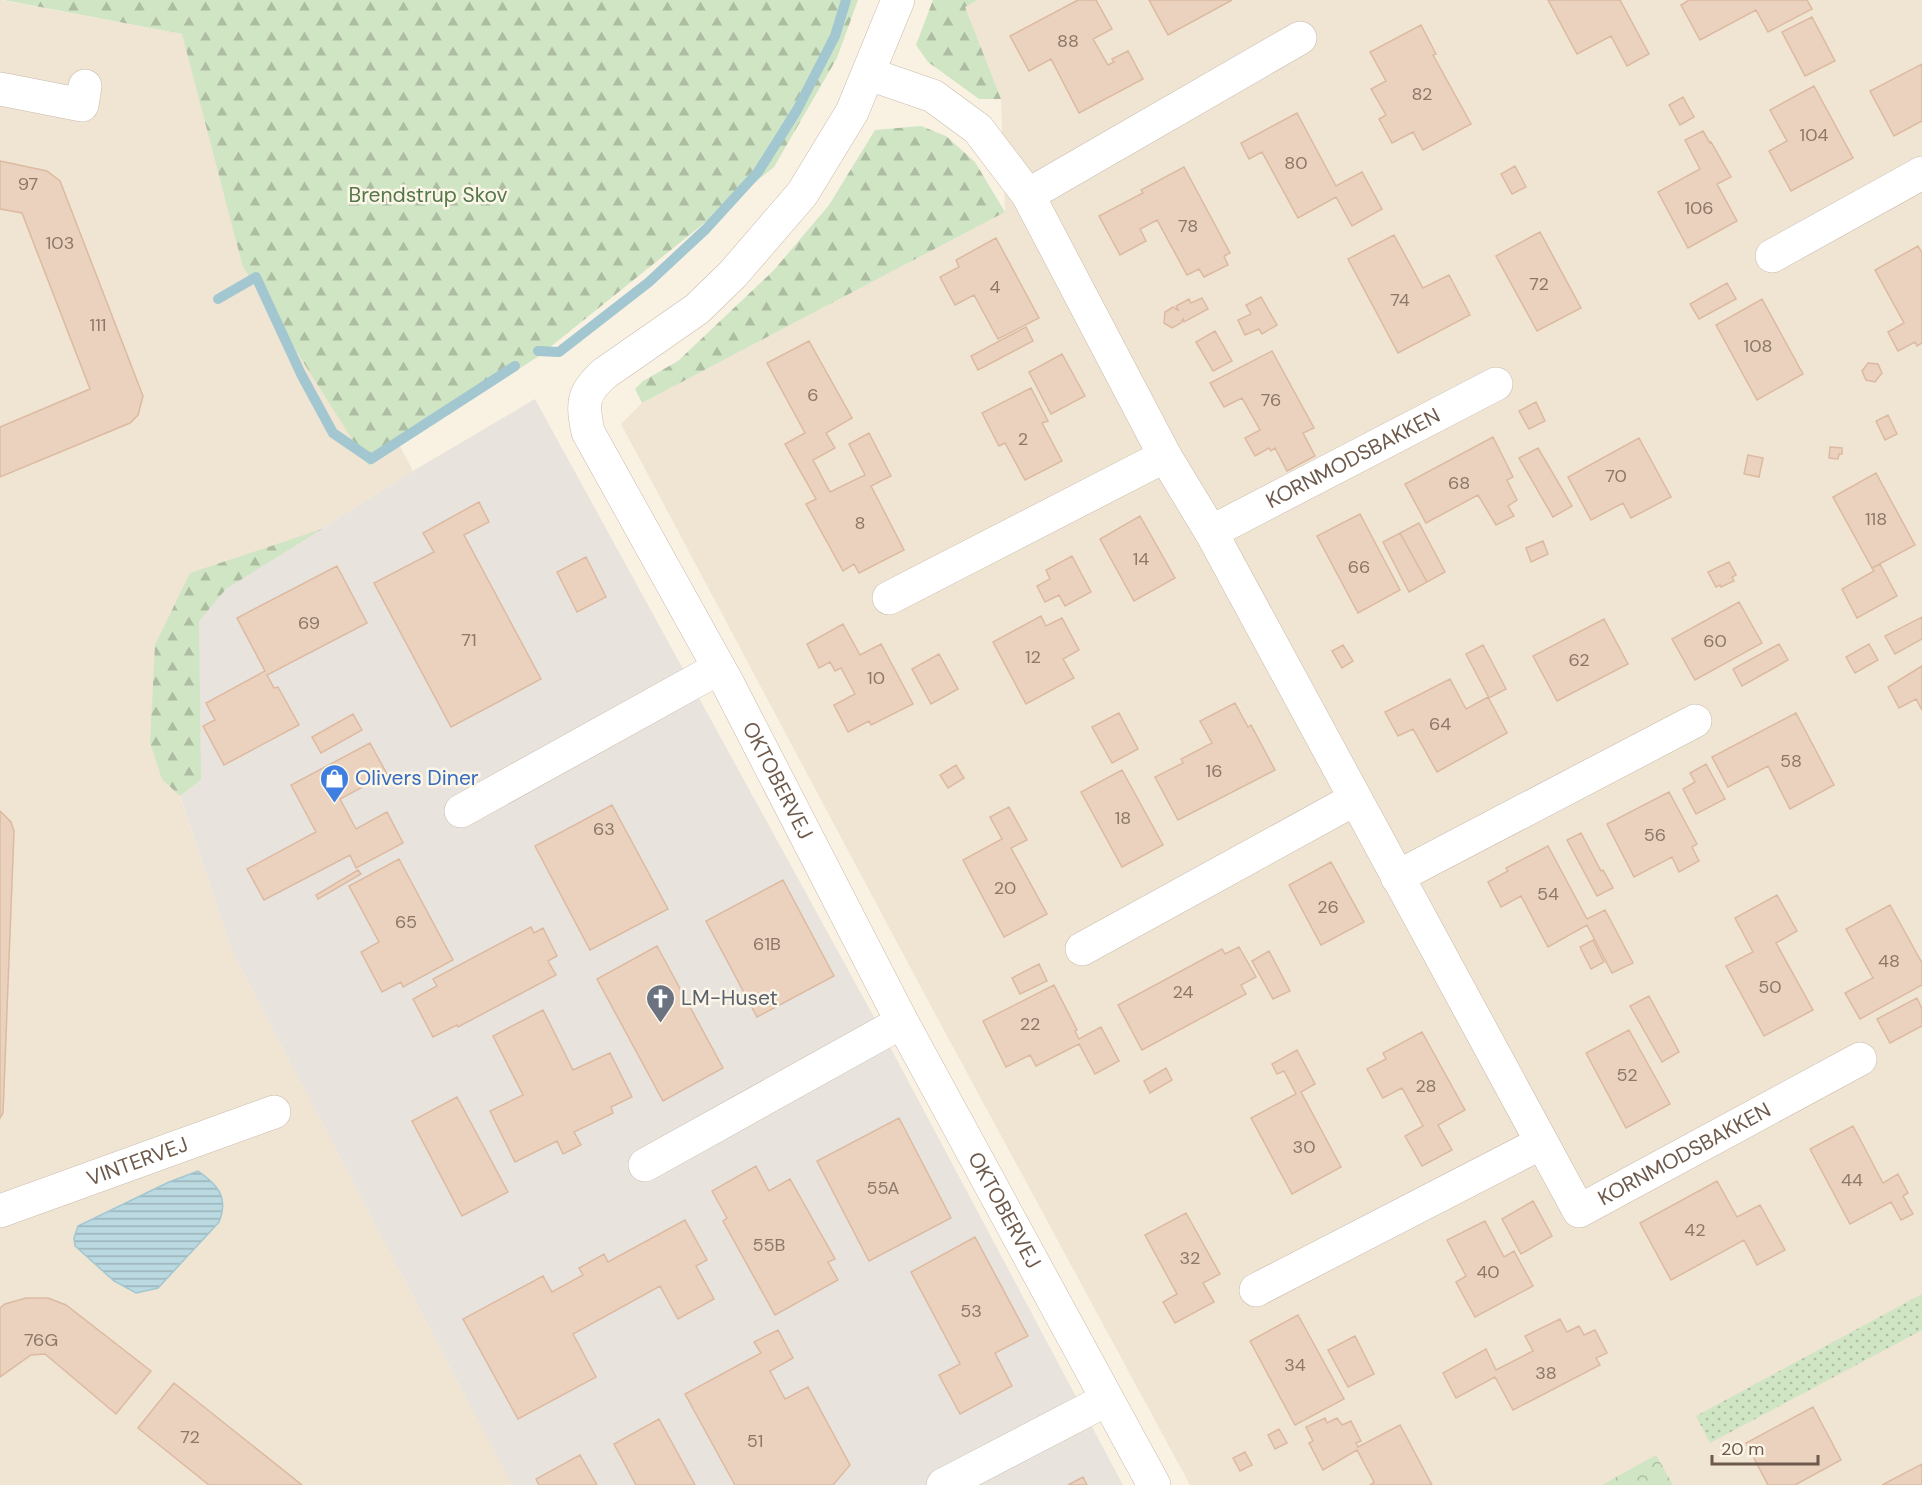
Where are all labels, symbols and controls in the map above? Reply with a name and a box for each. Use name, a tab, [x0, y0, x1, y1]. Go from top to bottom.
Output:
house number: 88	[1057, 29, 1079, 53]
house number: 82	[1411, 82, 1433, 106]
house number: 104	[1800, 123, 1828, 147]
house number: 80	[1284, 151, 1308, 175]
house number: 97	[18, 172, 38, 196]
park label: Brendstrup Skov	[348, 181, 508, 209]
house number: 106	[1684, 196, 1714, 220]
house number: 78	[1178, 214, 1198, 238]
house number: 103	[46, 231, 74, 255]
house number: 72	[1529, 272, 1549, 296]
house number: 4	[990, 275, 1001, 299]
house number: 74	[1390, 288, 1410, 312]
house number: 111	[90, 313, 106, 337]
house number: 108	[1744, 334, 1772, 358]
house number: 6	[807, 383, 819, 407]
house number: 76	[1261, 388, 1281, 412]
street label: KORNMODSBAKKEN	[1261, 401, 1445, 515]
house number: 2	[1018, 427, 1028, 451]
house number: 70	[1605, 464, 1627, 488]
house number: 68	[1448, 471, 1470, 495]
house number: 118	[1865, 507, 1887, 531]
house number: 8	[855, 511, 865, 535]
house number: 14	[1133, 547, 1149, 571]
house number: 66	[1348, 555, 1370, 579]
house number: 69	[298, 611, 320, 635]
house number: 71	[461, 628, 477, 652]
house number: 60	[1703, 629, 1727, 653]
house number: 12	[1025, 645, 1041, 669]
house number: 62	[1568, 648, 1590, 672]
house number: 10	[867, 666, 885, 690]
house number: 64	[1429, 712, 1451, 736]
street label: OKTOBERVEJ	[736, 717, 820, 844]
house number: 58	[1780, 749, 1802, 773]
house number: 16	[1206, 759, 1222, 783]
shop icon: Olivers Diner	[318, 762, 350, 804]
place label: Olivers Diner	[355, 764, 479, 792]
house number: 18	[1115, 806, 1131, 830]
house number: 63	[593, 817, 615, 841]
house number: 56	[1644, 823, 1666, 847]
house number: 20	[994, 876, 1016, 900]
house number: 54	[1537, 882, 1559, 906]
house number: 26	[1317, 895, 1339, 919]
house number: 65	[395, 910, 417, 934]
house number: 61B	[753, 932, 781, 956]
house number: 48	[1878, 949, 1900, 973]
house number: 50	[1758, 975, 1782, 999]
house number: 24	[1173, 980, 1194, 1004]
church icon: LM-Huset	[644, 982, 676, 1024]
place label: LM-Huset	[681, 984, 778, 1012]
house number: 22	[1020, 1012, 1040, 1036]
house number: 52	[1616, 1063, 1638, 1087]
house number: 28	[1415, 1074, 1437, 1098]
street label: KORNMODSBAKKEN	[1593, 1096, 1776, 1212]
street label: VINTERVEJ	[83, 1130, 192, 1192]
house number: 30	[1293, 1135, 1315, 1159]
street label: OKTOBERVEJ	[961, 1147, 1048, 1273]
house number: 44	[1841, 1168, 1863, 1192]
house number: 55A	[866, 1176, 900, 1200]
house number: 42	[1684, 1218, 1706, 1242]
house number: 55B	[753, 1233, 786, 1257]
house number: 32	[1179, 1246, 1201, 1270]
house number: 40	[1476, 1260, 1500, 1284]
house number: 53	[960, 1299, 982, 1323]
house number: 76G	[24, 1328, 58, 1352]
house number: 34	[1284, 1353, 1306, 1377]
house number: 38	[1535, 1361, 1557, 1385]
house number: 72	[180, 1425, 200, 1449]
scale bar	[1712, 1428, 1818, 1466]
house number: 51	[747, 1429, 763, 1453]
text: 20 m	[1721, 1437, 1764, 1461]

